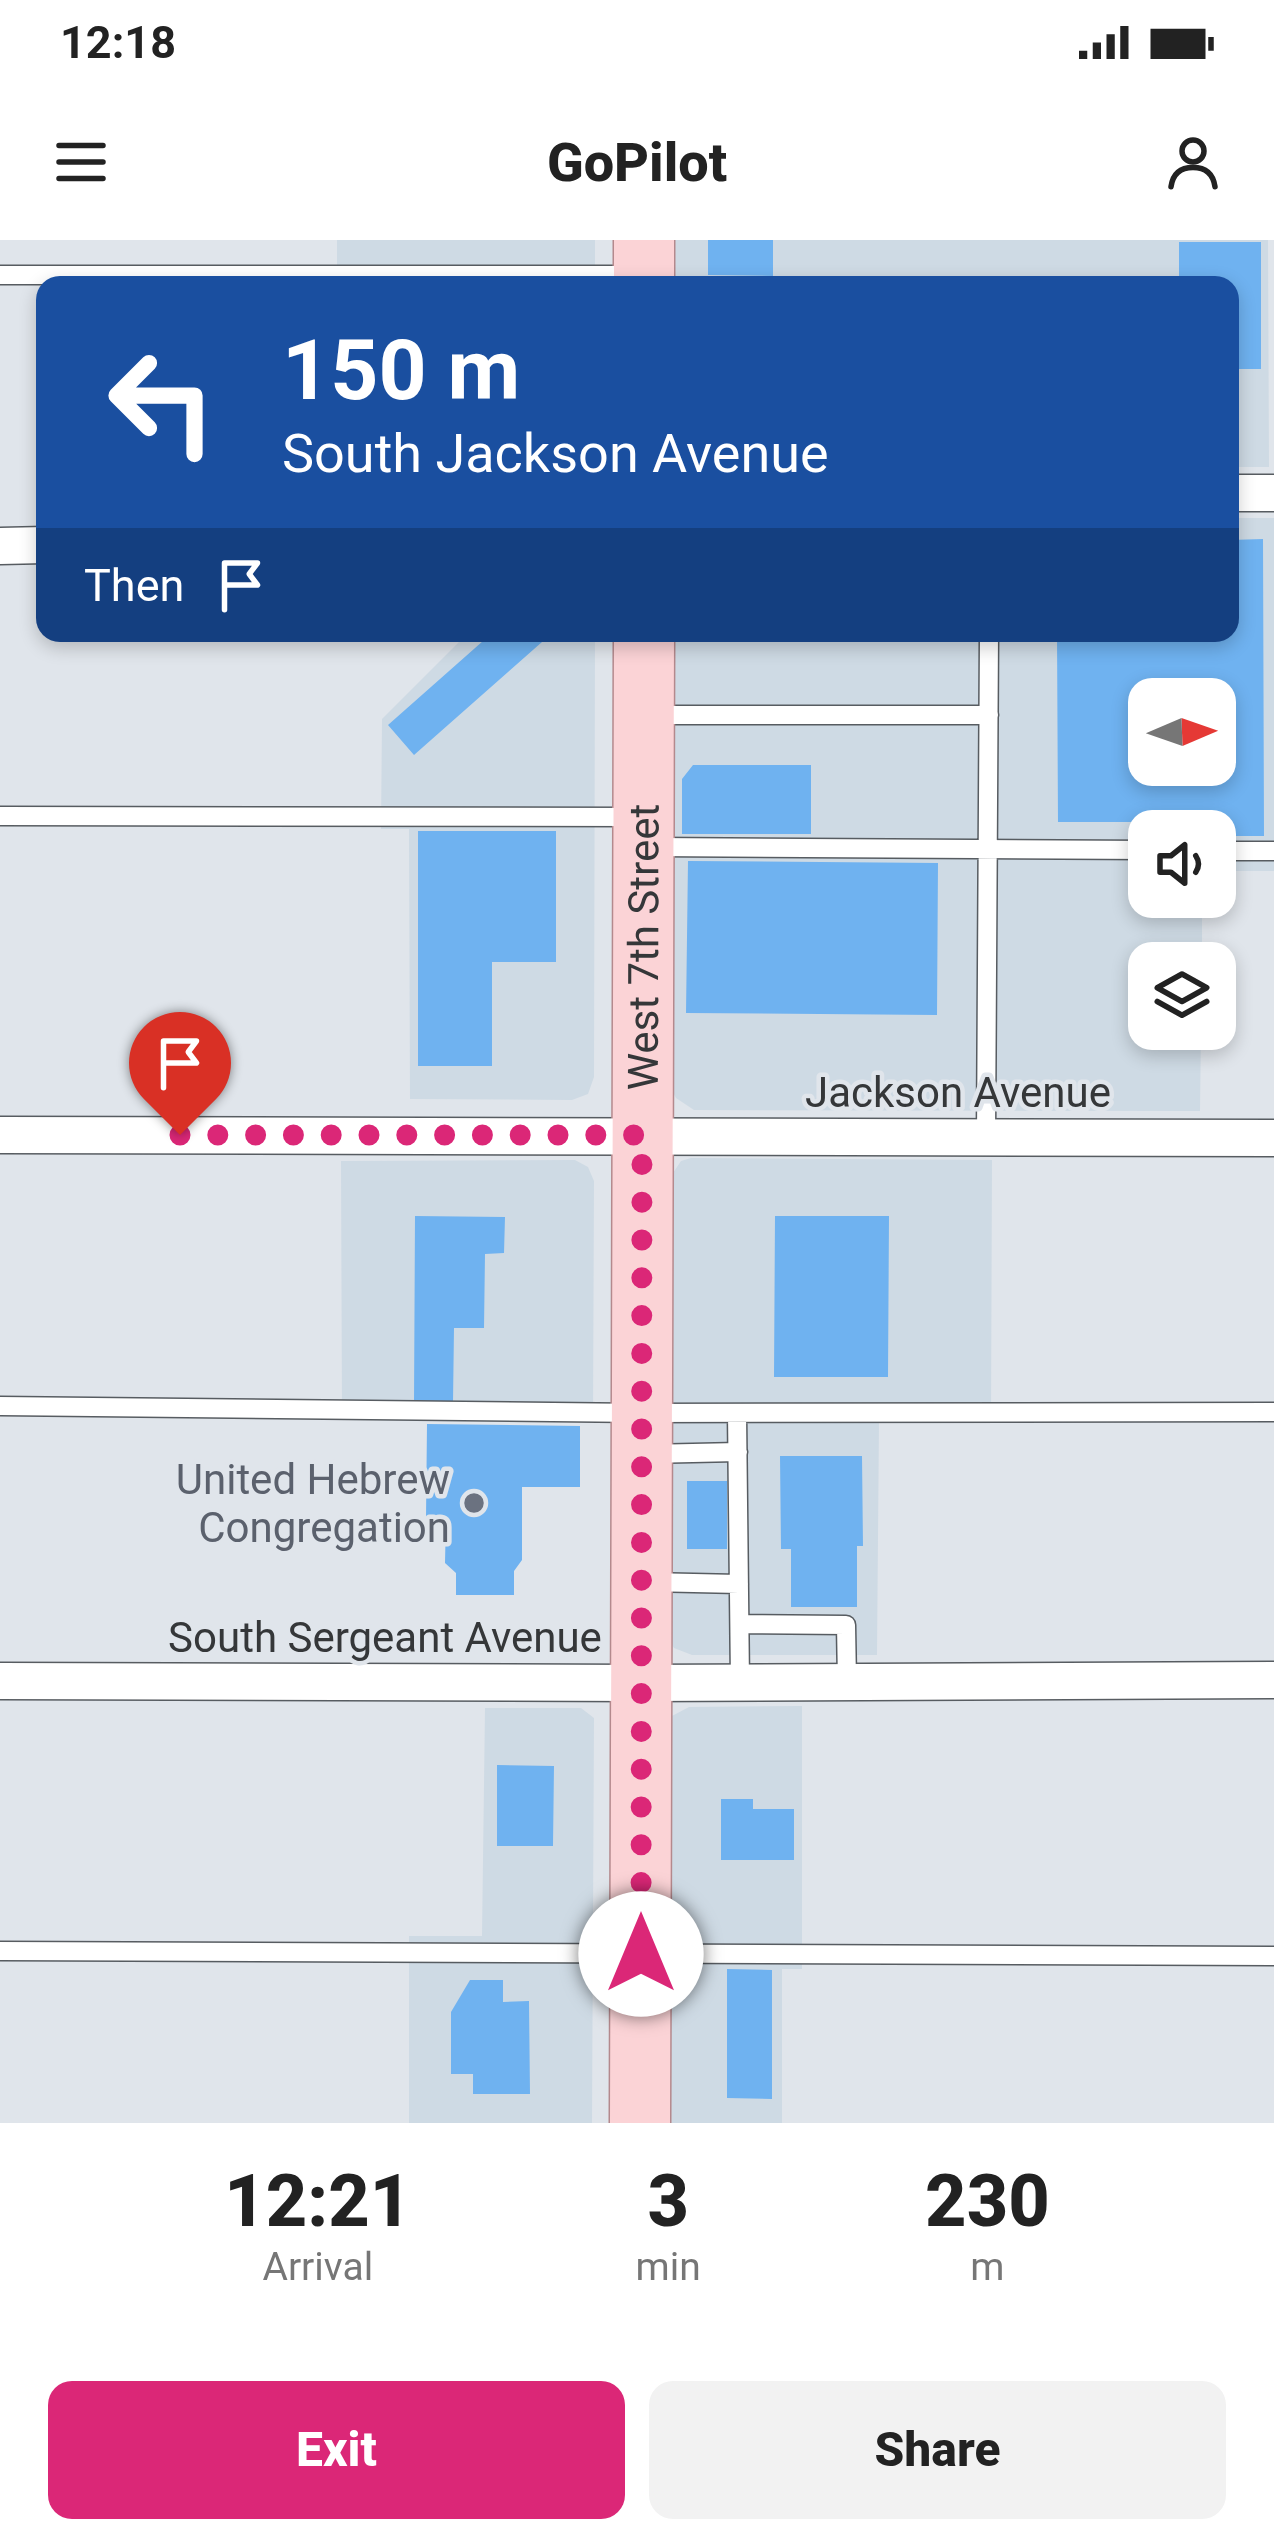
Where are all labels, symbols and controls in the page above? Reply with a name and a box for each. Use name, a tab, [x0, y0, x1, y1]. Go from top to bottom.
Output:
text: 12:18	[60, 16, 176, 69]
icon: menu	[48, 129, 114, 195]
icon: person	[1160, 129, 1226, 195]
text: GoPilot	[547, 131, 727, 194]
text: 150 m	[282, 321, 520, 420]
icon: left	[84, 324, 240, 480]
text: South Jackson Avenue	[282, 422, 829, 485]
icon: arrive	[208, 552, 274, 618]
text: Then	[84, 559, 184, 612]
north arrow	[1128, 678, 1236, 786]
map controls	[1128, 678, 1236, 1050]
street label: West 7th Street	[618, 804, 668, 1090]
button: sound	[1128, 810, 1236, 918]
button: layers	[1128, 942, 1236, 1050]
pin	[129, 1012, 231, 1135]
icon: arrive	[147, 1030, 213, 1096]
street label: Jackson Avenue	[805, 1068, 1111, 1117]
place label: United Hebrew Congregation	[176, 1455, 450, 1552]
marker: United Hebrew Congregation	[461, 1490, 487, 1516]
street label: South Sergeant Avenue	[168, 1613, 602, 1662]
position arrow	[578, 1891, 704, 2017]
text: 12:21	[224, 2159, 411, 2244]
text: 3	[647, 2159, 689, 2244]
text: 230	[925, 2159, 1050, 2244]
text: Arrival	[262, 2244, 373, 2290]
text: min	[636, 2244, 701, 2290]
text: m	[970, 2244, 1004, 2290]
button: Exit	[48, 2381, 625, 2519]
button: Share	[649, 2381, 1226, 2519]

